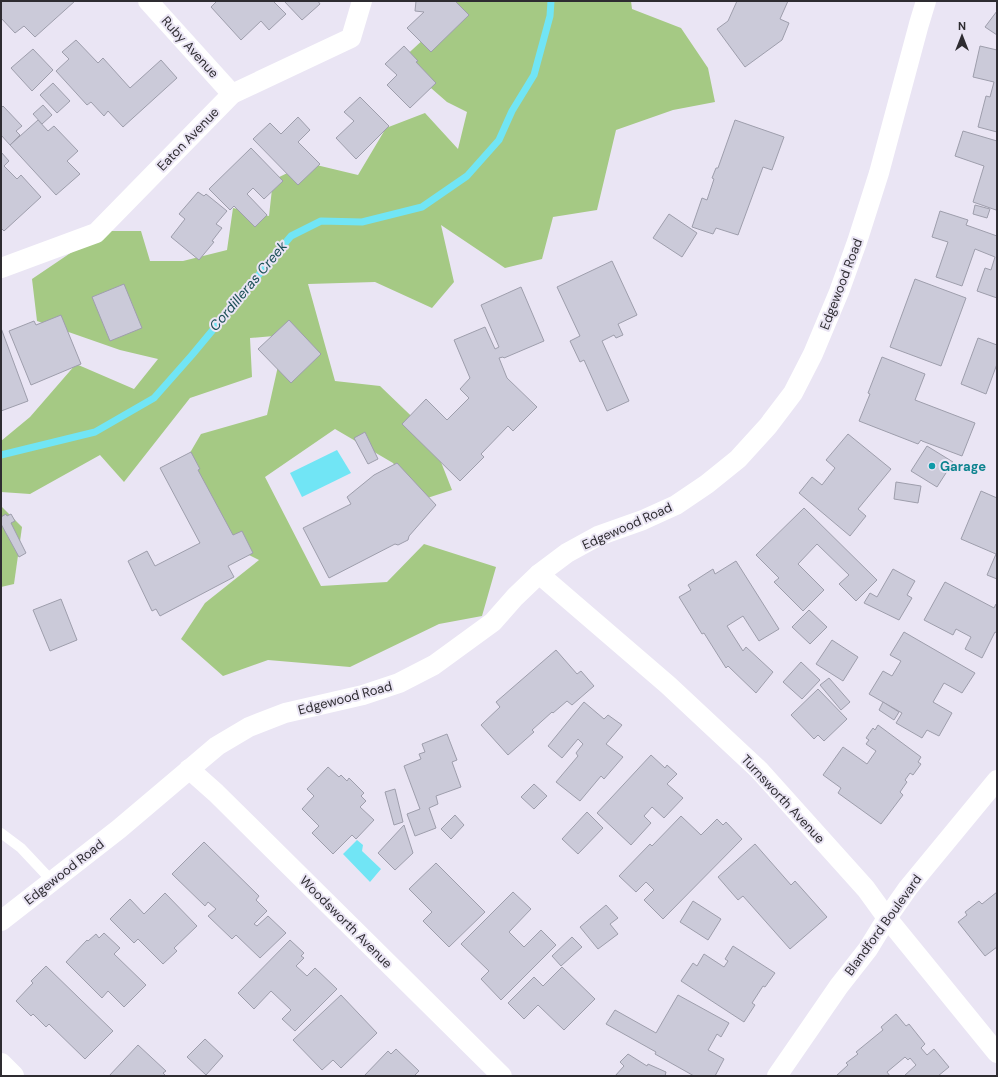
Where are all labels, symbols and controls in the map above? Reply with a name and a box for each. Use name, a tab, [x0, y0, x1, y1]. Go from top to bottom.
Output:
street label: Ruby Avenue	[158, 12, 222, 82]
north arrow	[942, 16, 982, 56]
text: N	[958, 19, 966, 33]
street label: Eaton Avenue	[153, 104, 223, 174]
street label: Edgewood Road	[816, 236, 866, 332]
water label: Cordilleras Creek	[205, 237, 291, 335]
place label: Garage	[940, 458, 986, 475]
marker: Garage	[927, 461, 937, 471]
street label: Edgewood Road	[579, 499, 675, 553]
street label: Edgewood Road	[296, 677, 394, 719]
street label: Turnsworth Avenue	[738, 751, 828, 847]
street label: Edgewood Road	[21, 836, 107, 908]
street label: Blandford Boulevard	[841, 871, 925, 979]
street label: Woodsworth Avenue	[296, 872, 396, 972]

